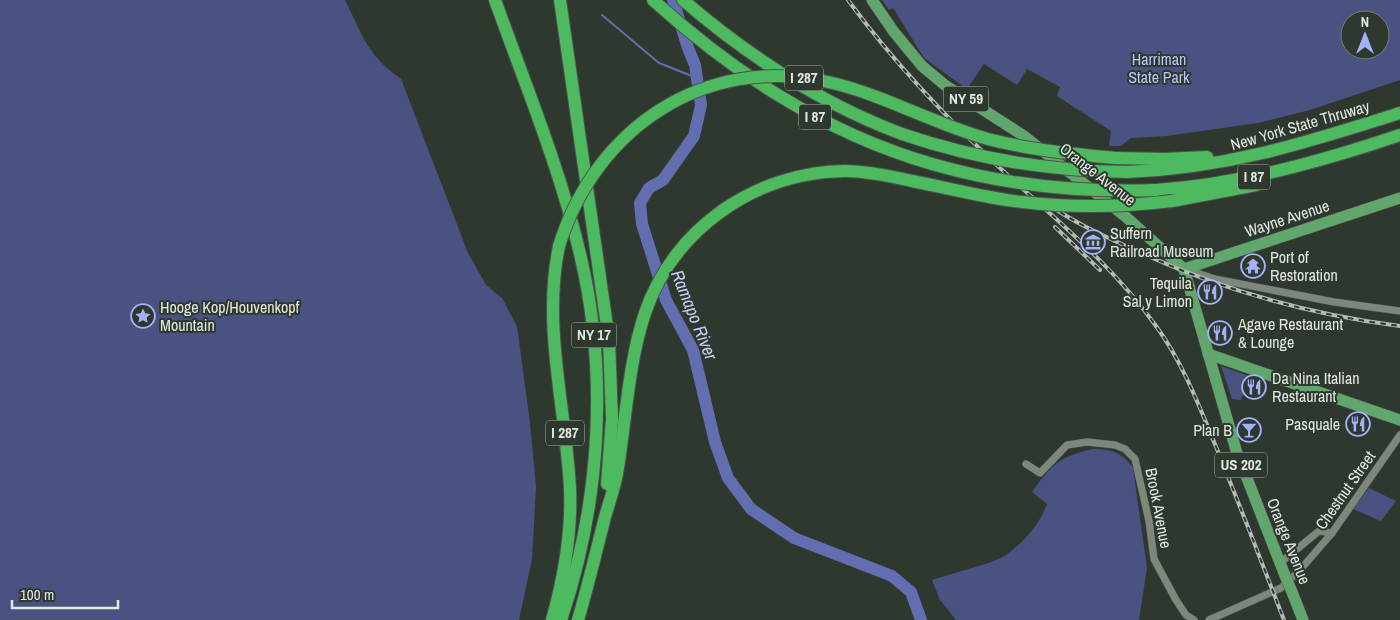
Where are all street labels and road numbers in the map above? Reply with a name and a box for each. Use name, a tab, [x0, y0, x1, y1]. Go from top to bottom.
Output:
road number: I 287	[785, 66, 823, 90]
road number: NY 59	[944, 86, 988, 112]
street label: New York State Thruway	[1228, 95, 1372, 155]
road number: I 87	[799, 104, 831, 130]
street label: Orange Avenue	[1055, 137, 1141, 211]
road number: I 87	[1238, 164, 1270, 190]
street label: Wayne Avenue	[1242, 194, 1332, 242]
road number: NY 17	[572, 322, 616, 348]
road number: I 287	[546, 420, 584, 446]
street label: Chestnut Street	[1310, 446, 1380, 534]
road number: US 202	[1215, 452, 1267, 478]
street label: Brook Avenue	[1140, 466, 1178, 550]
street label: Orange Avenue	[1262, 495, 1316, 587]

